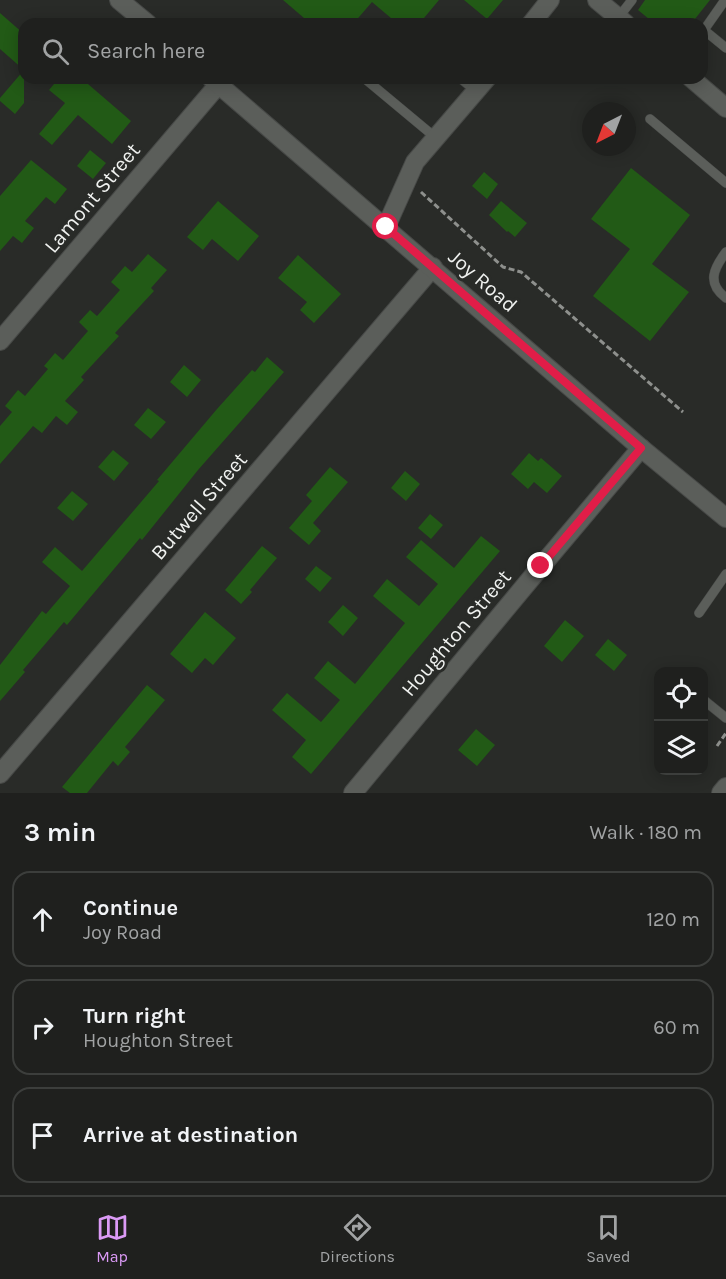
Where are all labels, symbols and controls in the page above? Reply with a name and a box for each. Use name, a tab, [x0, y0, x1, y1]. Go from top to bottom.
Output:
search box	[18, 18, 708, 84]
icon: search	[39, 35, 72, 68]
text: Search here	[87, 38, 205, 64]
north arrow	[582, 102, 636, 156]
street label: Lamont Street	[39, 138, 145, 258]
route start	[372, 213, 398, 239]
street label: Joy Road	[444, 245, 522, 317]
street label: Butwell Street	[146, 447, 252, 564]
route end	[527, 552, 553, 578]
street label: Houghton Street	[396, 565, 516, 701]
map controls	[654, 667, 708, 775]
button: locate	[654, 667, 708, 721]
button: layers	[654, 721, 708, 775]
text: 3 min	[24, 817, 96, 848]
text: Walk · 180 m	[590, 821, 702, 844]
text: Continue	[83, 895, 178, 921]
icon: ahead	[26, 903, 59, 936]
text: 120 m	[646, 908, 700, 931]
text: Joy Road	[83, 921, 162, 944]
text: Turn right	[83, 1003, 186, 1029]
icon: right	[26, 1011, 59, 1044]
text: 60 m	[653, 1016, 700, 1039]
text: Houghton Street	[83, 1029, 233, 1052]
icon: arrive	[26, 1119, 59, 1152]
text: Arrive at destination	[83, 1122, 298, 1148]
tab: Map	[96, 1211, 129, 1266]
tab: Directions	[320, 1211, 395, 1266]
tab: Saved	[586, 1211, 630, 1266]

